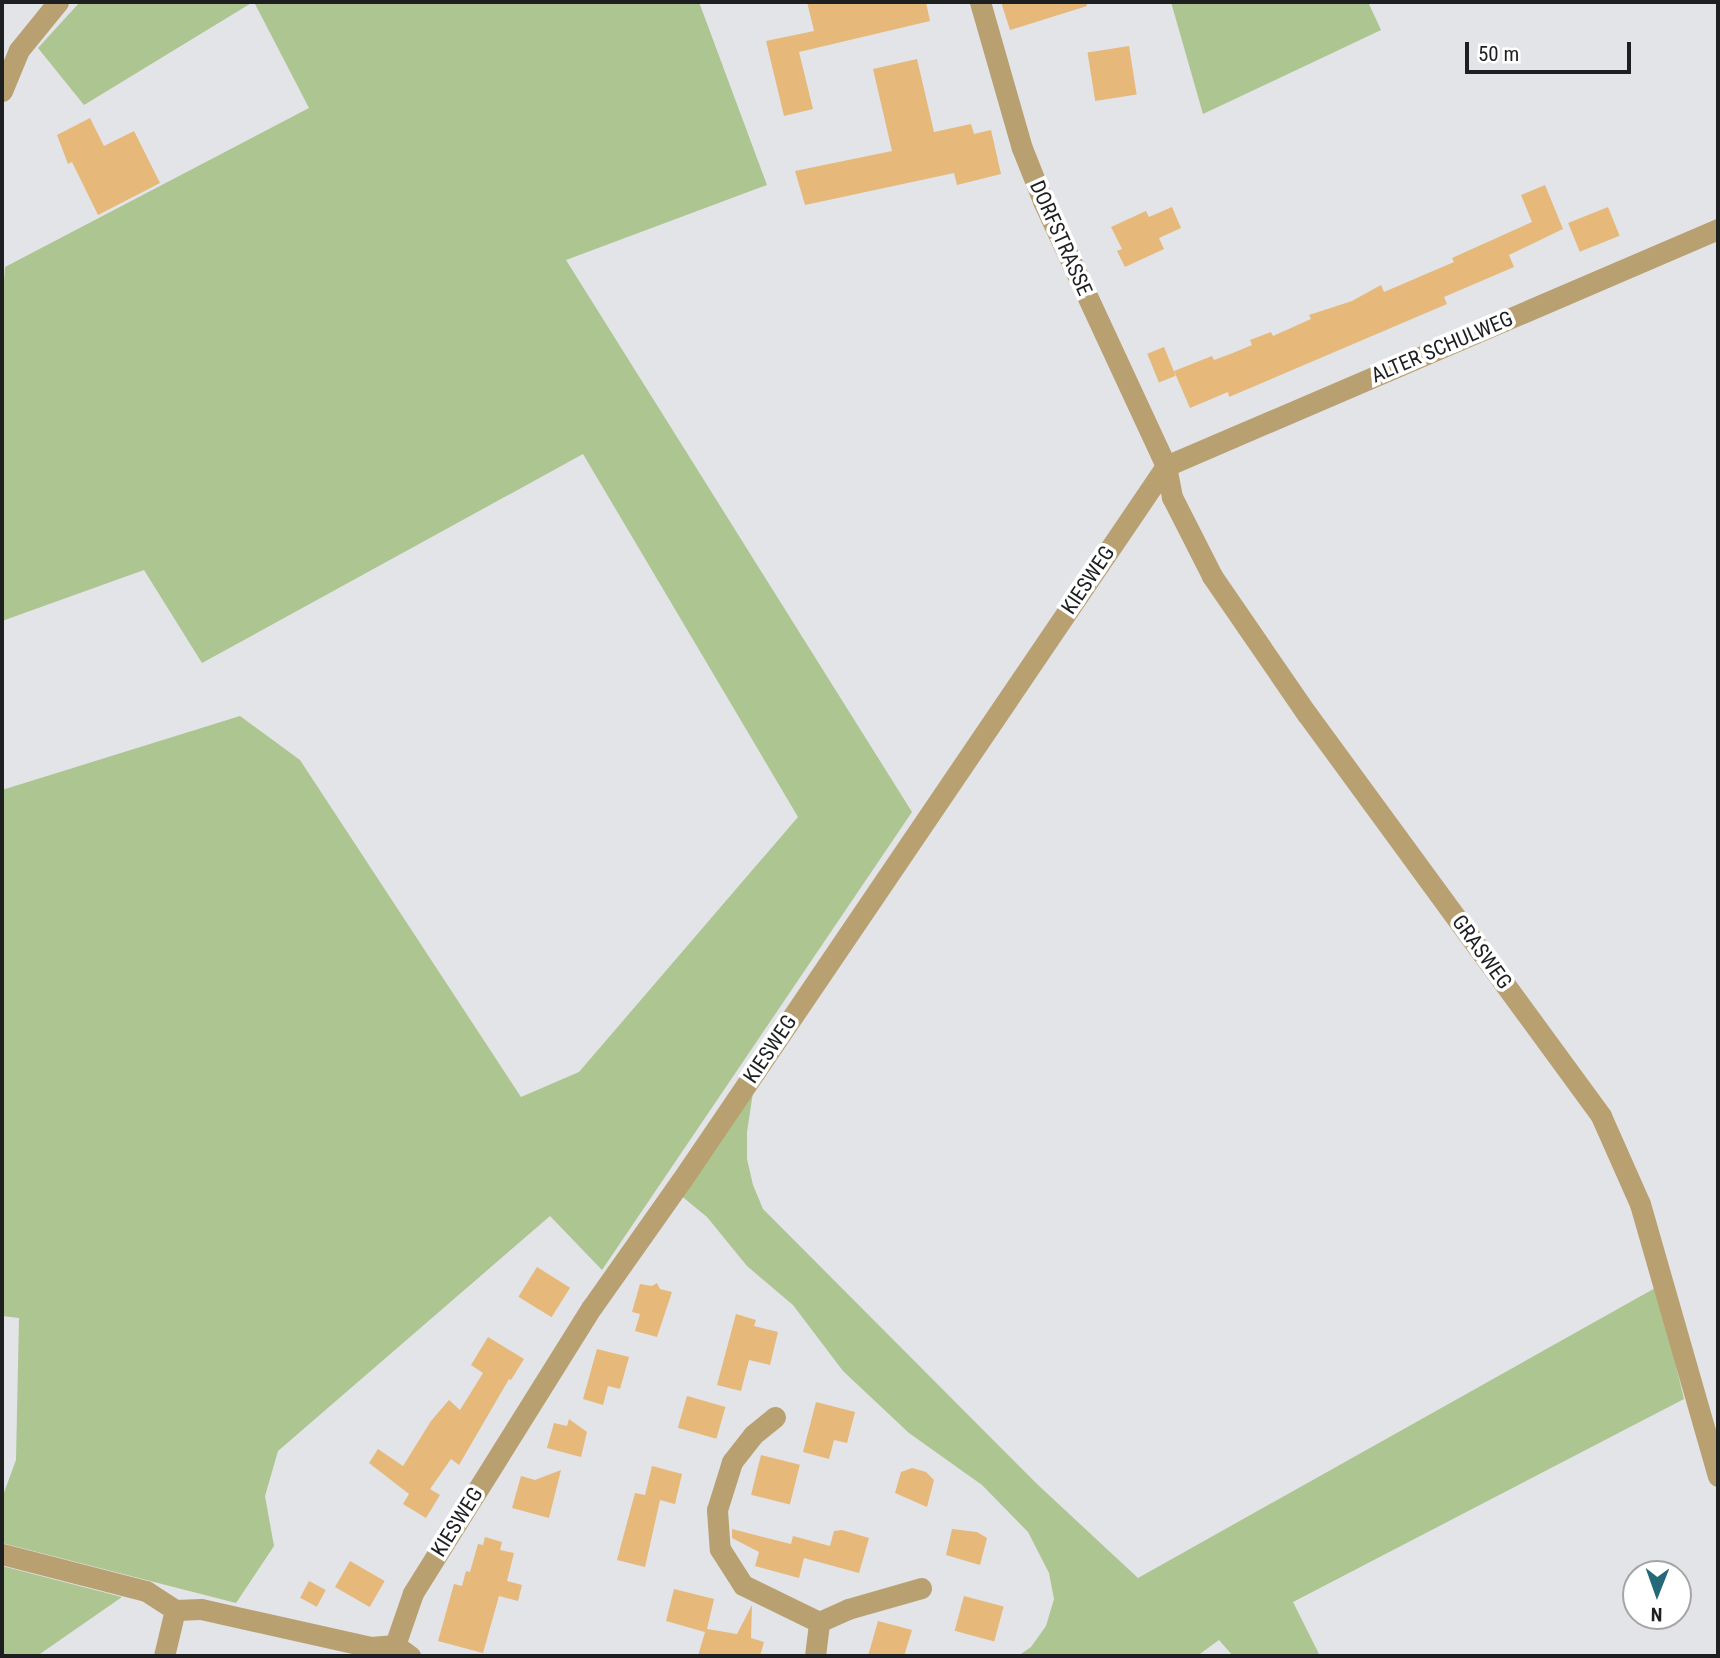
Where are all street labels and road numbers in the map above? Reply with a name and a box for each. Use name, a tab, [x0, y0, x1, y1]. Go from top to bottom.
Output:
street label: DORFSTRASSE	[1024, 177, 1098, 299]
street label: ALTER SCHULWEG	[1367, 306, 1517, 388]
street label: KIESWEG	[1056, 541, 1120, 619]
street label: GRASWEG	[1447, 910, 1517, 994]
street label: KIESWEG	[738, 1010, 802, 1088]
street label: KIESWEG	[426, 1483, 488, 1561]

